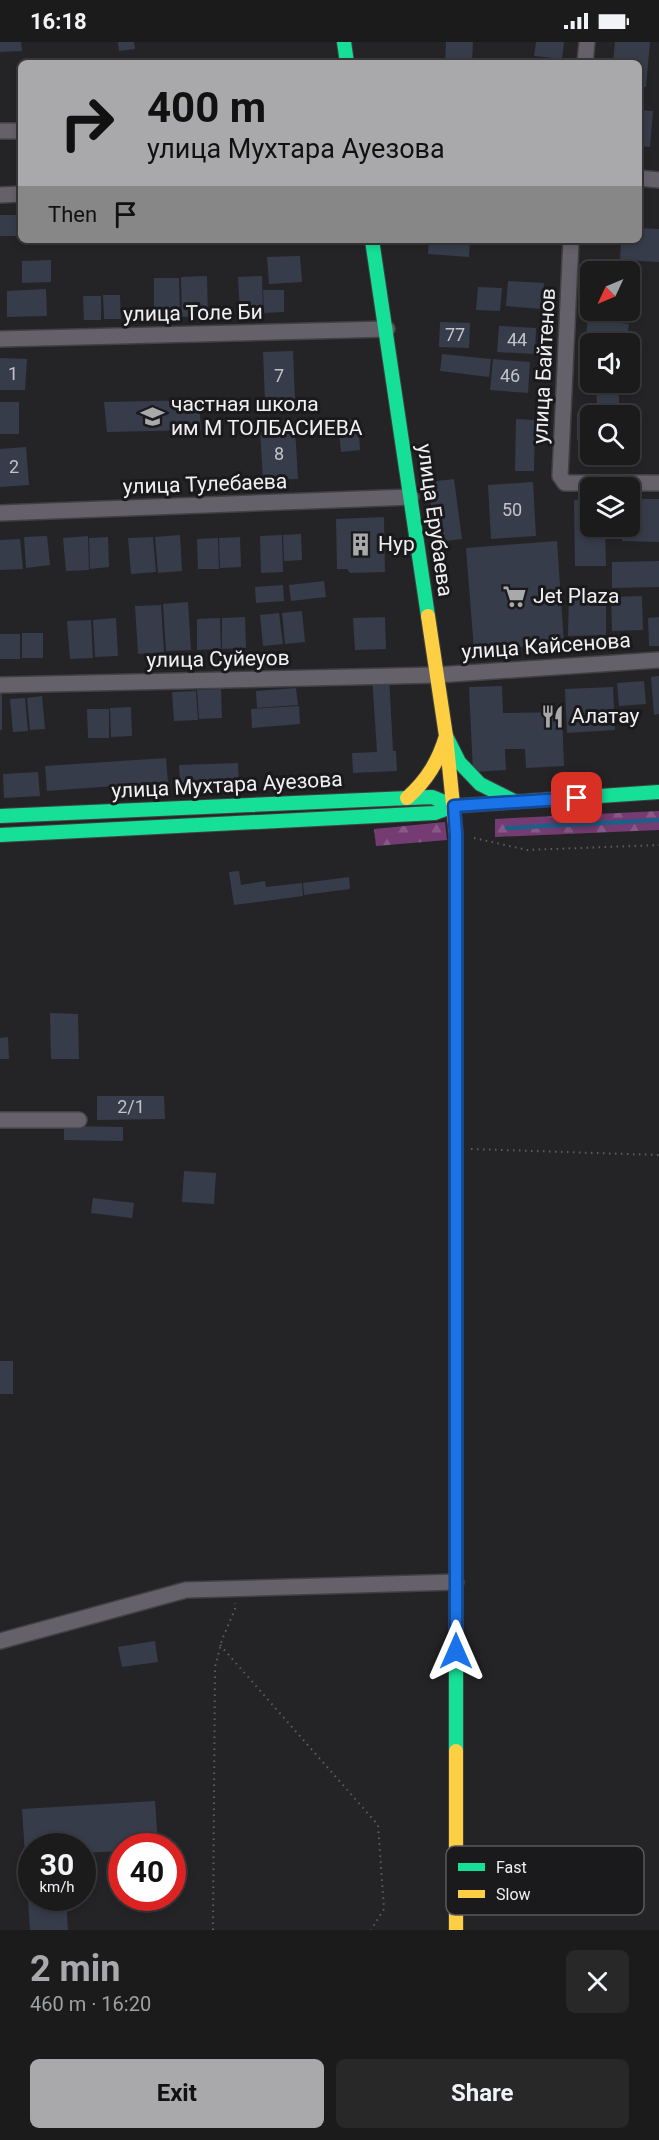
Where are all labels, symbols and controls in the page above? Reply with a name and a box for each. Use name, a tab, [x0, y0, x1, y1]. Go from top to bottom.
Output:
text: 16:18	[30, 9, 87, 34]
text: 400 m	[147, 83, 266, 132]
icon: right	[48, 84, 126, 162]
text: улица Мухтара Ауезова	[147, 133, 445, 165]
icon: arrive	[109, 198, 142, 231]
text: Then	[48, 202, 97, 227]
north arrow	[580, 261, 640, 321]
map controls	[580, 261, 640, 537]
street label: улица Байтенов	[528, 287, 560, 445]
street label: улица Толе Би	[123, 300, 263, 326]
house number: 77	[445, 324, 465, 345]
house number: 44	[507, 329, 527, 350]
button: sound	[580, 333, 640, 393]
house number: 1	[8, 363, 18, 384]
house number: 7	[274, 365, 284, 386]
house number: 46	[500, 365, 520, 386]
place label: частная школа им М ТОЛБАСИЕВА	[171, 392, 363, 440]
school or university icon: частная школа им М ТОЛБАСИЕВА	[140, 403, 166, 429]
button: search	[580, 405, 640, 465]
street label: улица Ерубаева	[412, 442, 458, 598]
house number: 8	[274, 443, 284, 464]
house number: 2	[9, 456, 19, 477]
street label: улица Тулебаева	[122, 469, 288, 499]
button: layers	[580, 477, 640, 537]
house number: 50	[502, 499, 522, 520]
building icon: Нур	[347, 531, 373, 557]
place label: Нур	[378, 532, 415, 556]
supermarket icon: Jet Plaza	[502, 583, 528, 609]
place label: Jet Plaza	[533, 584, 619, 608]
street label: улица Кайсенова	[461, 628, 631, 664]
street label: улица Суйеуов	[146, 646, 290, 672]
restaurant icon: Алатау	[540, 703, 566, 729]
place label: Алатау	[571, 704, 639, 728]
street label: улица Мухтара Ауезова	[111, 767, 343, 803]
pin	[551, 772, 602, 823]
icon: arrive	[560, 781, 593, 814]
house number: 2/1	[117, 1096, 145, 1117]
position arrow	[424, 1619, 488, 1683]
speed limit sign: 40	[108, 1833, 186, 1911]
legend	[446, 1846, 644, 1915]
text: 30	[40, 1847, 74, 1882]
text: Fast	[496, 1858, 527, 1877]
text: km/h	[39, 1878, 75, 1896]
text: Slow	[496, 1885, 531, 1904]
text: 2 min	[30, 1948, 121, 1990]
button: close	[566, 1950, 629, 2013]
text: 460 m · 16:20	[30, 1992, 151, 2016]
button: Exit	[30, 2059, 324, 2128]
button: Share	[336, 2059, 629, 2128]

